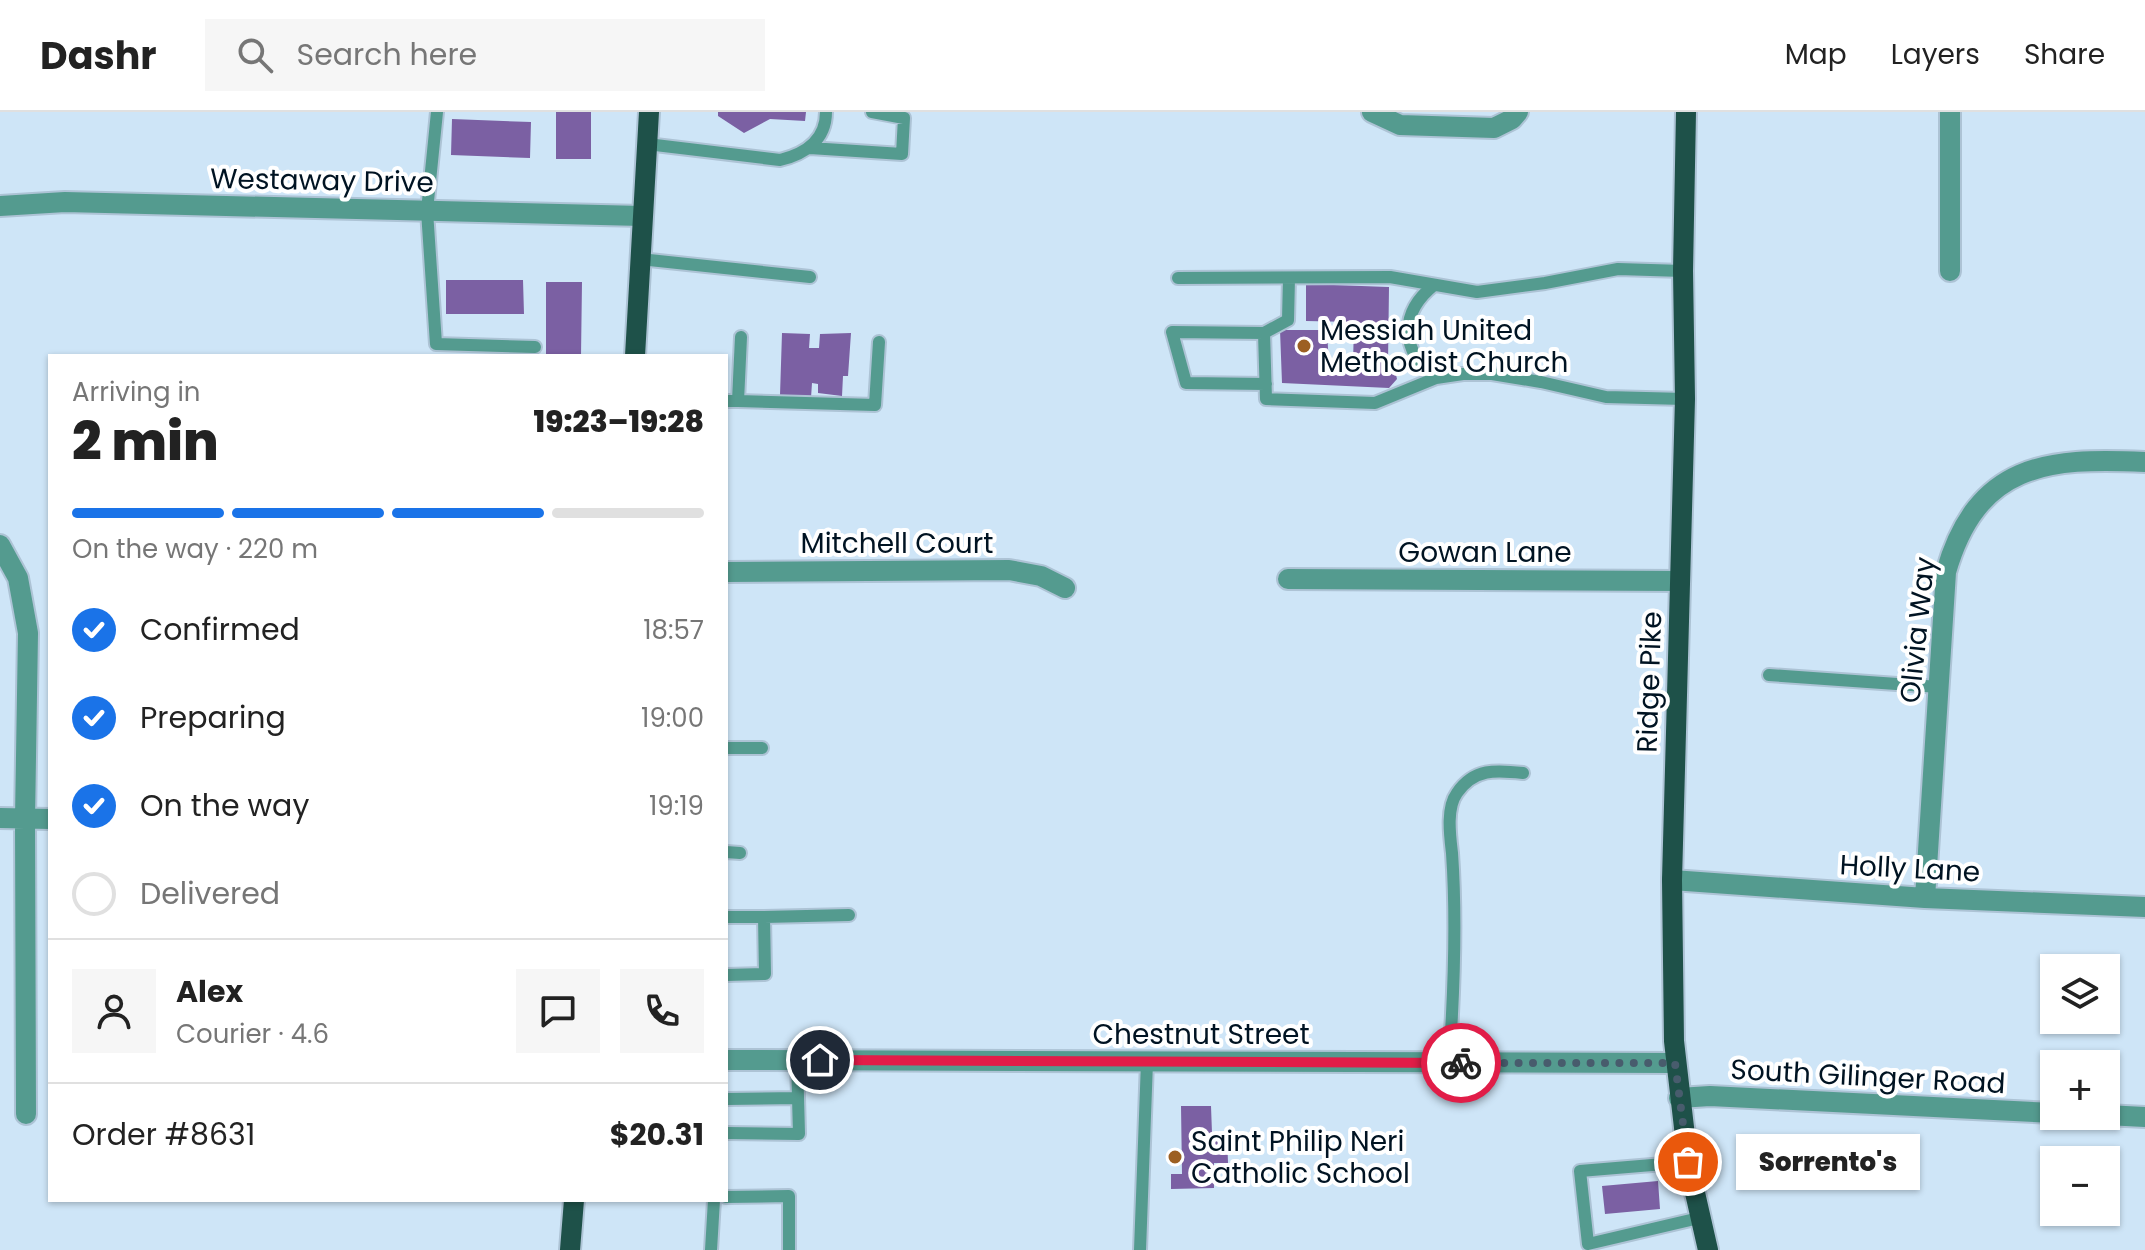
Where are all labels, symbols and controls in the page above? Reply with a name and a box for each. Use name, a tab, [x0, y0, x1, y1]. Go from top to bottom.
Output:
search box	[205, 19, 765, 91]
text: Dashr	[40, 29, 157, 82]
icon: search	[233, 33, 277, 77]
text: Search here	[297, 33, 477, 76]
text: Map	[1785, 35, 1847, 74]
text: Layers	[1891, 35, 1980, 74]
text: Share	[2024, 35, 2105, 74]
street label: Westaway Drive	[210, 159, 434, 202]
place label: Messiah United Methodist Church	[1320, 311, 1568, 382]
marker: Messiah United Methodist Church	[1295, 337, 1313, 355]
text: Arriving in	[72, 374, 201, 410]
text: 19:23–19:28	[534, 400, 704, 443]
text: 2 min	[72, 405, 219, 478]
street label: Mitchell Court	[801, 524, 993, 563]
text: On the way · 220 m	[72, 531, 318, 567]
street label: Gowan Lane	[1398, 533, 1572, 572]
street label: Olivia Way	[1890, 555, 1945, 705]
icon: check	[72, 608, 116, 652]
text: Confirmed	[140, 608, 300, 651]
street label: Ridge Pike	[1628, 611, 1671, 753]
text: 18:57	[643, 612, 704, 648]
icon: check	[72, 696, 116, 740]
text: Preparing	[140, 696, 286, 739]
text: 19:00	[641, 700, 704, 736]
icon: check	[72, 784, 116, 828]
text: On the way	[140, 784, 309, 827]
text: 19:19	[649, 788, 704, 824]
street label: Holly Lane	[1839, 845, 1981, 892]
text: Delivered	[140, 872, 280, 915]
map controls	[2040, 954, 2120, 1226]
button: layers	[2040, 954, 2120, 1034]
button: person	[72, 969, 156, 1053]
button: chat	[516, 969, 600, 1053]
button: phone	[620, 969, 704, 1053]
text: Alex	[176, 970, 243, 1013]
street label: Chestnut Street	[1092, 1015, 1310, 1054]
text: Courier · 4.6	[176, 1016, 329, 1052]
courier	[1421, 1023, 1501, 1103]
pin	[786, 1026, 854, 1094]
icon: home	[798, 1038, 842, 1082]
icon: bike	[1439, 1041, 1483, 1085]
street label: South Gilinger Road	[1730, 1050, 2006, 1103]
button: +	[2040, 1050, 2120, 1130]
text: Order #8631	[72, 1113, 255, 1156]
text: $20.31	[610, 1113, 704, 1156]
place label: Saint Philip Neri Catholic School	[1191, 1122, 1410, 1193]
pin	[1654, 1128, 1722, 1196]
callout: Sorrento's	[1736, 1134, 1920, 1190]
icon: bag	[1666, 1140, 1710, 1184]
text: Sorrento's	[1759, 1144, 1897, 1180]
button: −	[2040, 1146, 2120, 1226]
marker: Saint Philip Neri Catholic School	[1166, 1148, 1184, 1166]

